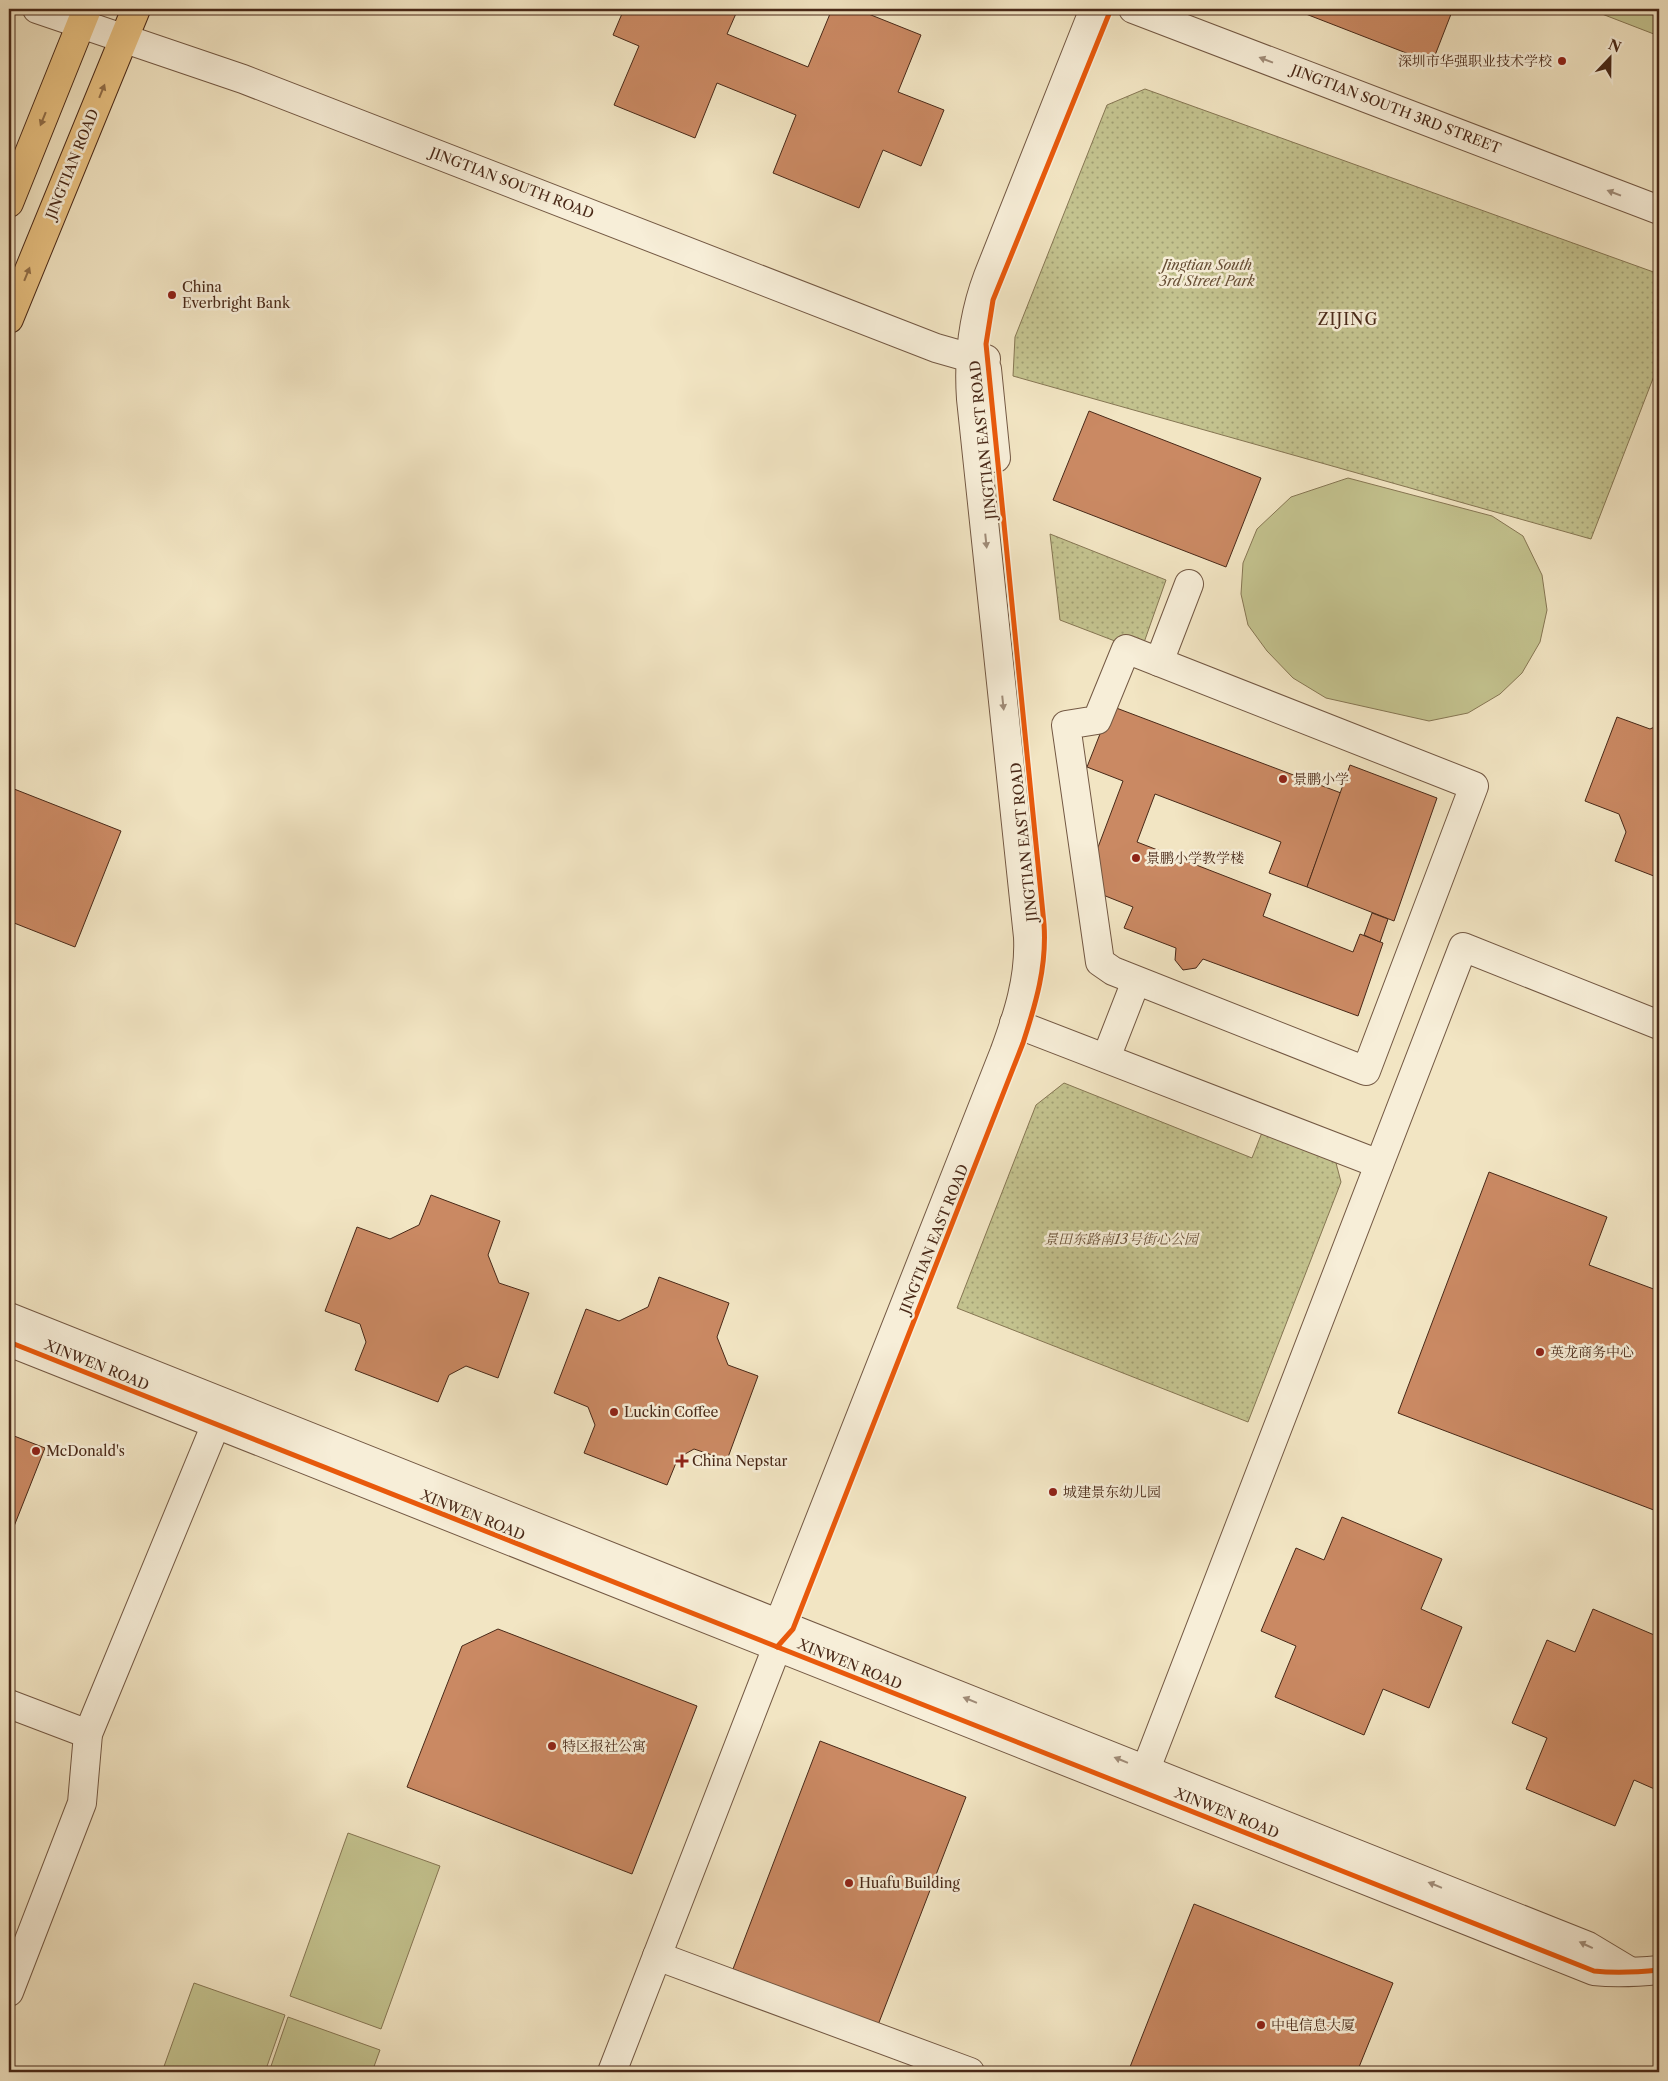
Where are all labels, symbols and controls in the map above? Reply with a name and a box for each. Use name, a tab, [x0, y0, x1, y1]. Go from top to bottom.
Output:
north arrow	[1586, 32, 1636, 82]
text: N	[1606, 35, 1624, 57]
place label: 深圳市华强职业技术学校	[1398, 52, 1552, 70]
one-way arrow	[1259, 55, 1273, 63]
marker: 深圳市华强职业技术学校	[1556, 55, 1568, 67]
street label: JINGTIAN SOUTH 3RD STREET	[1287, 60, 1504, 158]
one-way arrow	[98, 83, 106, 98]
street label: JINGTIAN ROAD	[41, 106, 102, 224]
one-way arrow	[39, 112, 47, 127]
street label: JINGTIAN SOUTH ROAD	[425, 143, 597, 223]
one-way arrow	[1606, 189, 1621, 197]
park label: Jingtian South 3rd Street Park	[1158, 256, 1256, 290]
one-way arrow	[24, 267, 32, 281]
place label: China Everbright Bank	[182, 278, 291, 312]
marker: China Everbright Bank	[166, 289, 178, 301]
district label: ZIJING	[1318, 309, 1378, 329]
street label: JINGTIAN EAST ROAD	[966, 360, 1001, 522]
one-way arrow	[982, 534, 990, 550]
one-way arrow	[1000, 695, 1008, 711]
street label: JINGTIAN EAST ROAD	[1007, 762, 1042, 924]
place label: 景鹏小学	[1293, 770, 1349, 788]
marker: 景鹏小学	[1277, 773, 1289, 785]
place label: 景鹏小学教学楼	[1146, 849, 1244, 867]
marker: 景鹏小学教学楼	[1130, 852, 1142, 864]
street label: JINGTIAN EAST ROAD	[895, 1162, 972, 1318]
park label: 景田东路南13号街心公园	[1044, 1230, 1200, 1248]
street label: XINWEN ROAD	[41, 1335, 152, 1394]
place label: 英龙商务中心	[1550, 1343, 1634, 1361]
marker: 英龙商务中心	[1534, 1346, 1546, 1358]
place label: Luckin Coffee	[624, 1403, 719, 1421]
marker: Luckin Coffee	[608, 1406, 620, 1418]
place label: McDonald's	[46, 1442, 125, 1460]
marker: McDonald's	[30, 1445, 42, 1457]
place label: China Nepstar	[692, 1452, 788, 1470]
marker: China Nepstar	[676, 1455, 688, 1467]
place label: 城建景东幼儿园	[1063, 1483, 1161, 1501]
street label: XINWEN ROAD	[417, 1485, 528, 1544]
marker: 城建景东幼儿园	[1047, 1486, 1059, 1498]
street label: XINWEN ROAD	[794, 1634, 905, 1693]
one-way arrow	[963, 1695, 977, 1703]
place label: 特区报社公寓	[562, 1737, 646, 1755]
marker: 特区报社公寓	[546, 1740, 558, 1752]
one-way arrow	[1113, 1756, 1128, 1764]
street label: XINWEN ROAD	[1171, 1783, 1282, 1842]
place label: Huafu Building	[859, 1874, 961, 1892]
marker: Huafu Building	[843, 1877, 855, 1889]
one-way arrow	[1428, 1880, 1442, 1888]
one-way arrow	[1578, 1941, 1593, 1950]
place label: 中电信息大厦	[1271, 2016, 1355, 2034]
marker: 中电信息大厦	[1255, 2019, 1267, 2031]

